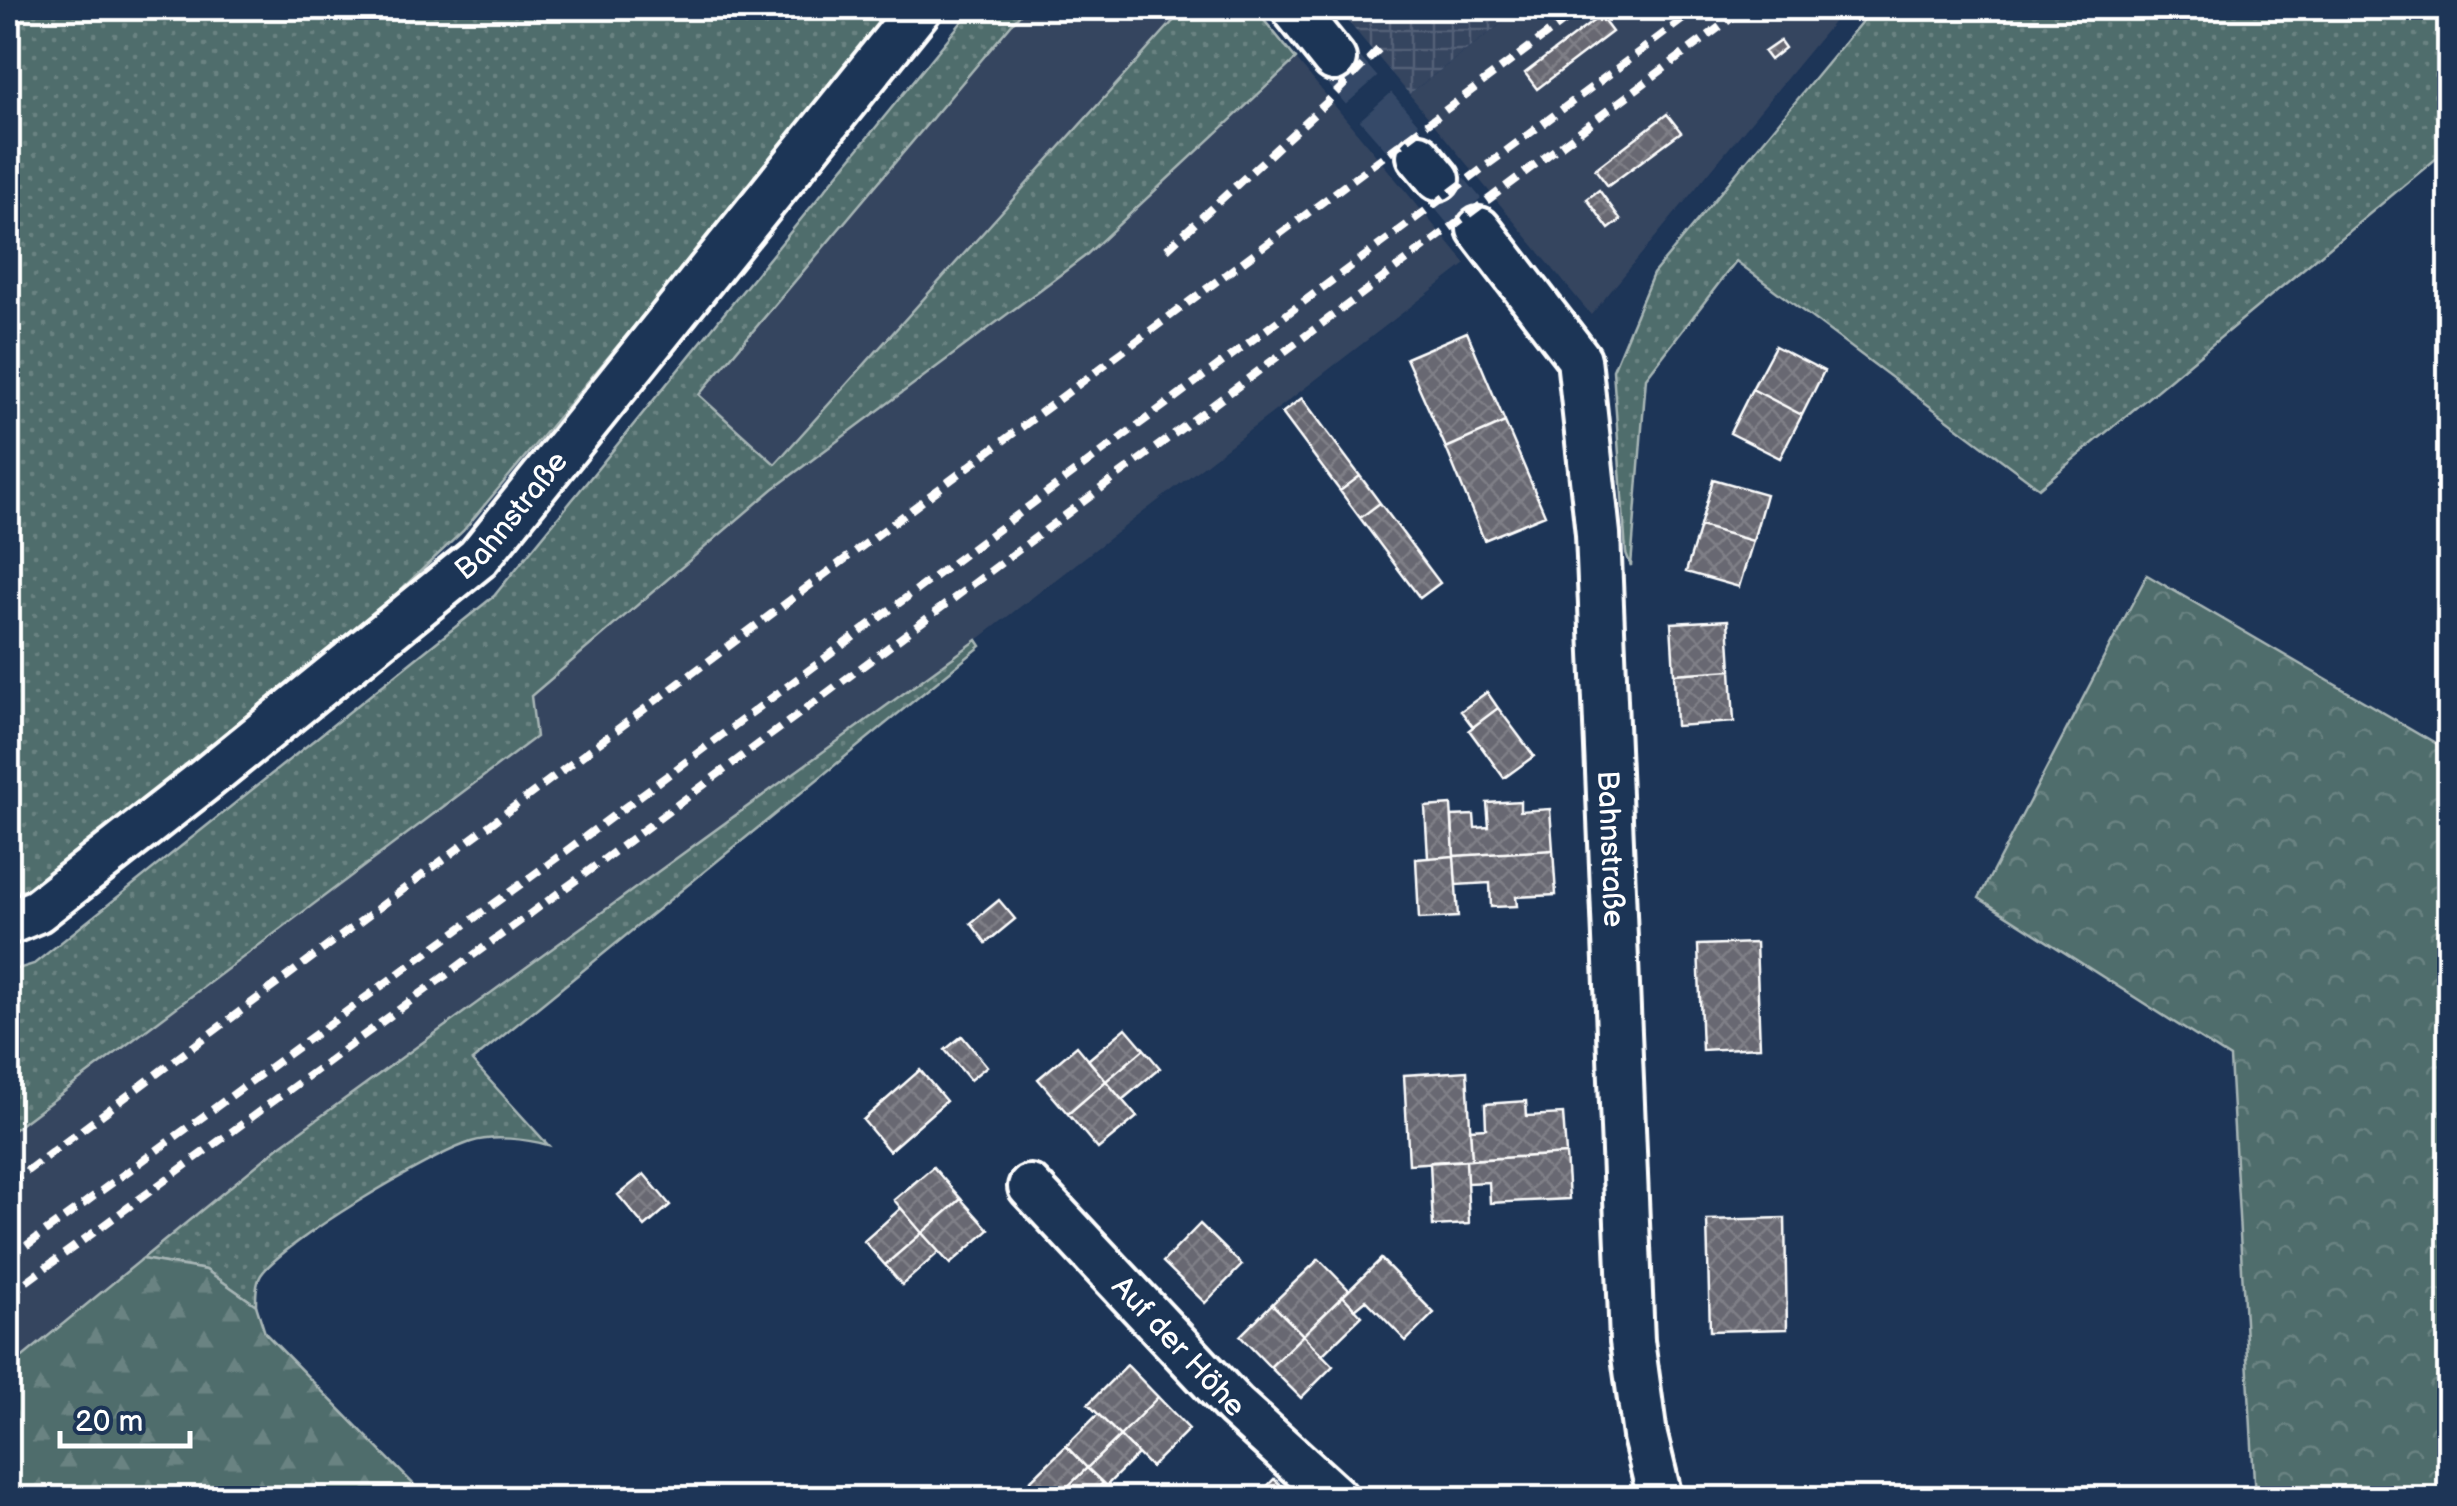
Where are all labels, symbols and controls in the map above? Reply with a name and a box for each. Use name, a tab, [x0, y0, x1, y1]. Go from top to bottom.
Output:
street label: Bahnstraße	[448, 444, 576, 588]
street label: Bahnstraße	[1589, 770, 1632, 928]
street label: Auf der Höhe	[1104, 1269, 1253, 1425]
scale bar	[60, 1386, 190, 1448]
text: 20 m	[75, 1404, 143, 1440]

